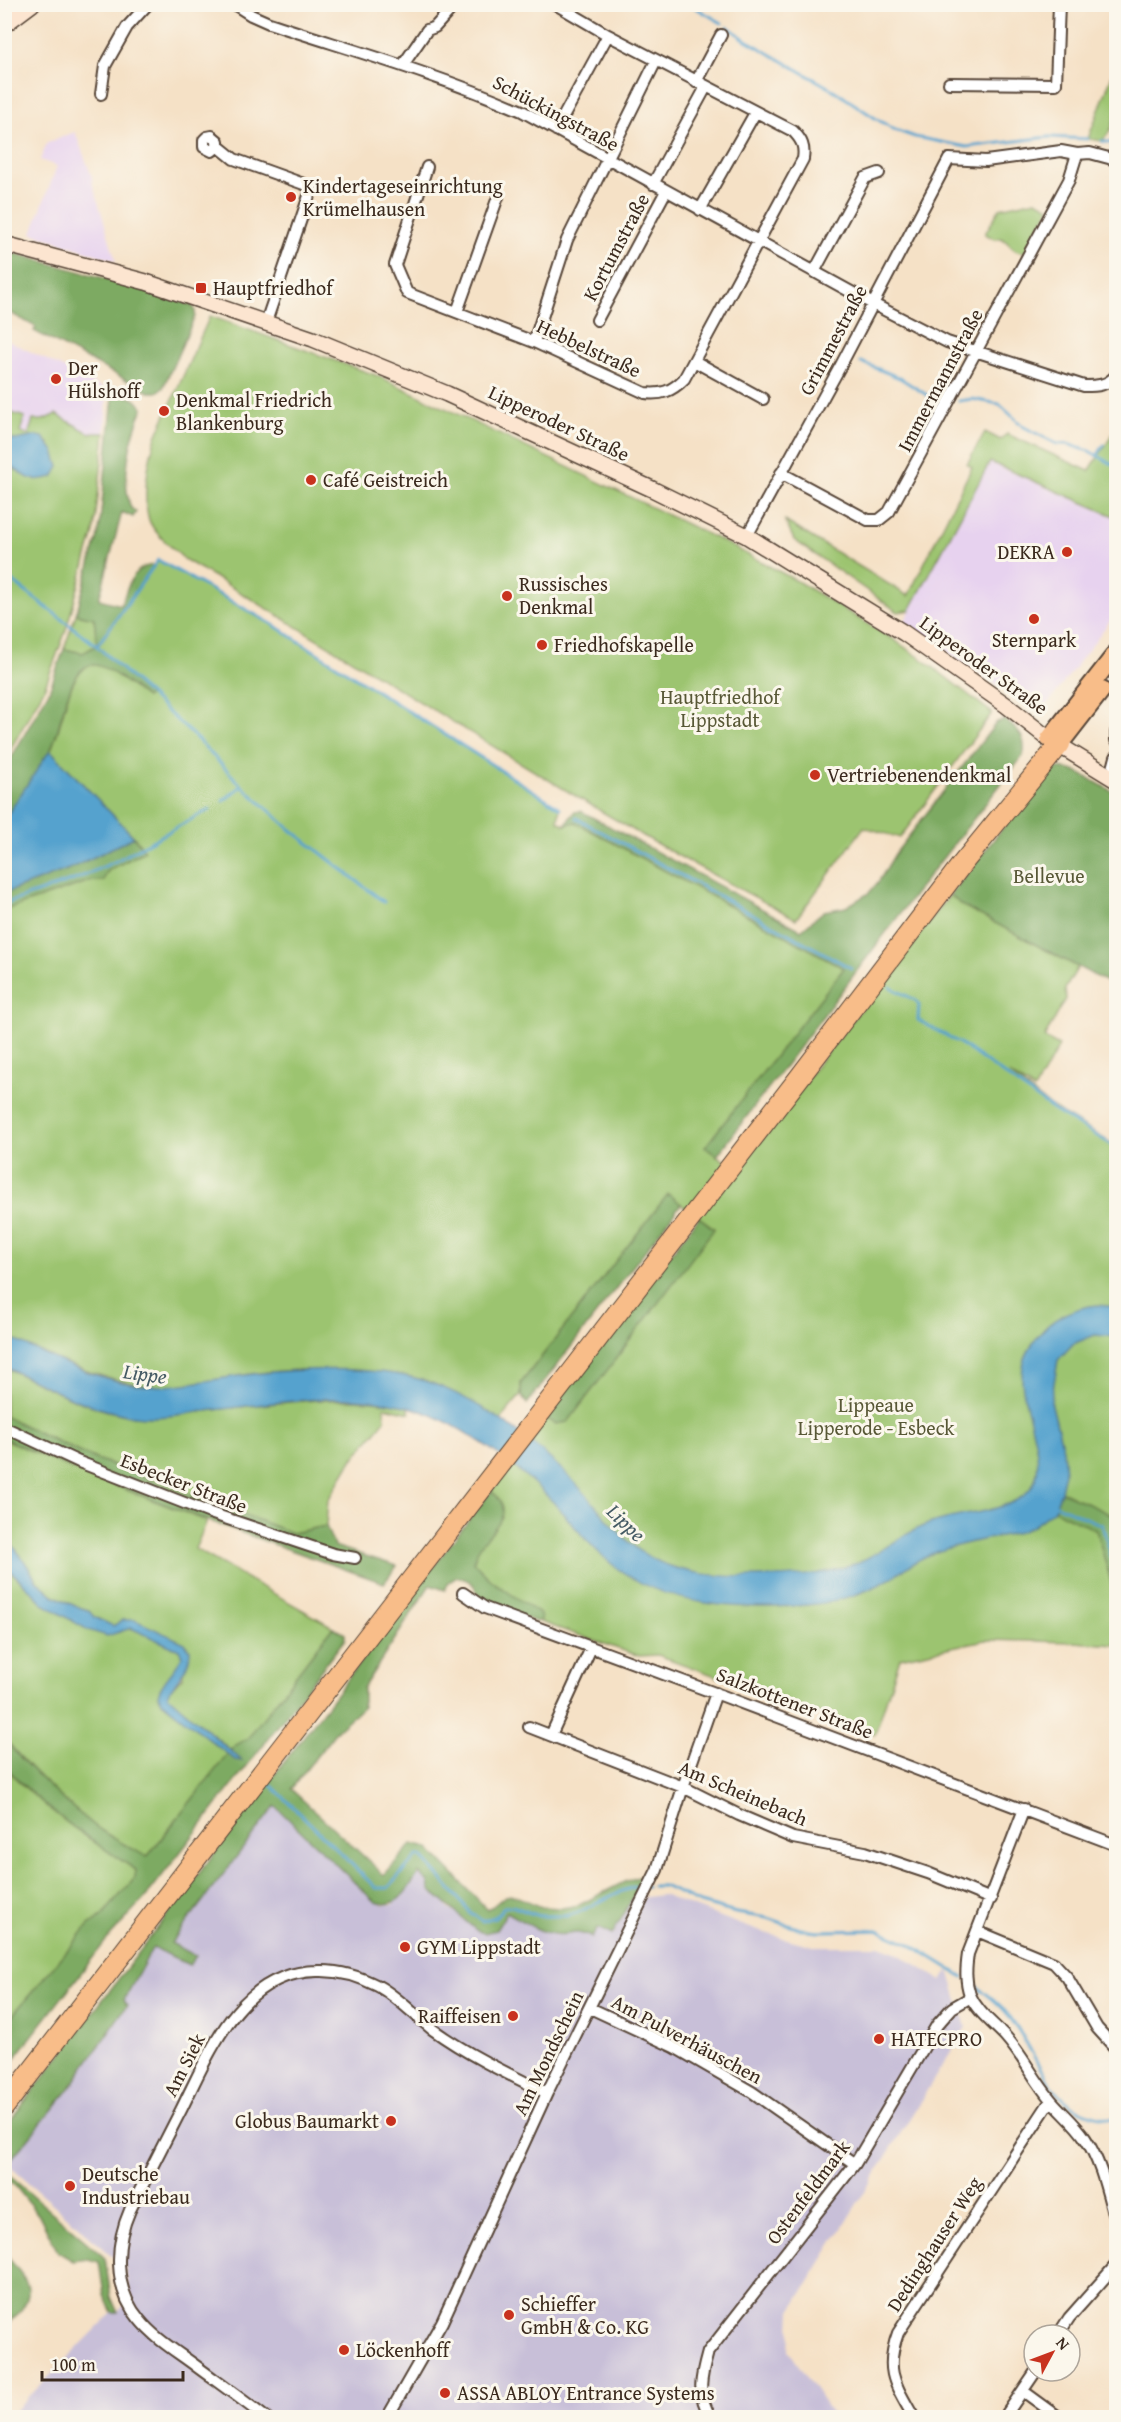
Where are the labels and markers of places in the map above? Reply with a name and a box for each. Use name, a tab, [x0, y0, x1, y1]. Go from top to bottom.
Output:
place label: Kindertageseinrichtung Krümelhausen	[303, 171, 503, 223]
marker: Kindertageseinrichtung Krümelhausen	[284, 190, 298, 204]
place label: Hauptfriedhof	[213, 273, 335, 302]
marker: Hauptfriedhof	[194, 281, 208, 295]
place label: Der Hülshoff	[68, 353, 142, 405]
marker: Der Hülshoff	[49, 372, 63, 386]
place label: Denkmal Friedrich Blankenburg	[176, 385, 332, 437]
marker: Denkmal Friedrich Blankenburg	[157, 404, 171, 418]
place label: Café Geistreich	[323, 465, 448, 494]
marker: Café Geistreich	[304, 473, 318, 487]
place label: DEKRA	[997, 537, 1055, 566]
marker: DEKRA	[1060, 545, 1074, 559]
place label: Russisches Denkmal	[519, 569, 608, 621]
marker: Russisches Denkmal	[500, 589, 514, 603]
marker: Sternpark	[1027, 612, 1041, 626]
place label: Sternpark	[992, 625, 1077, 654]
place label: Friedhofskapelle	[554, 630, 694, 659]
marker: Friedhofskapelle	[535, 638, 549, 652]
place label: Vertriebenendenkmal	[827, 760, 1012, 789]
marker: Vertriebenendenkmal	[808, 768, 822, 782]
place label: GYM Lippstadt	[417, 1932, 541, 1961]
marker: GYM Lippstadt	[398, 1940, 412, 1954]
place label: Raiffeisen	[418, 2001, 501, 2030]
marker: Raiffeisen	[506, 2009, 520, 2023]
place label: HATECPRO	[891, 2024, 982, 2053]
marker: HATECPRO	[872, 2032, 886, 2046]
place label: Globus Baumarkt	[235, 2106, 379, 2135]
marker: Globus Baumarkt	[384, 2114, 398, 2128]
place label: Deutsche Industriebau	[82, 2159, 190, 2211]
marker: Deutsche Industriebau	[63, 2179, 77, 2193]
place label: Schieffer GmbH & Co. KG	[521, 2289, 649, 2341]
marker: Schieffer GmbH & Co. KG	[502, 2308, 516, 2322]
place label: Löckenhoff	[356, 2335, 451, 2364]
marker: Löckenhoff	[337, 2343, 351, 2357]
place label: ASSA ABLOY Entrance Systems	[457, 2378, 715, 2407]
marker: ASSA ABLOY Entrance Systems	[438, 2386, 452, 2400]

